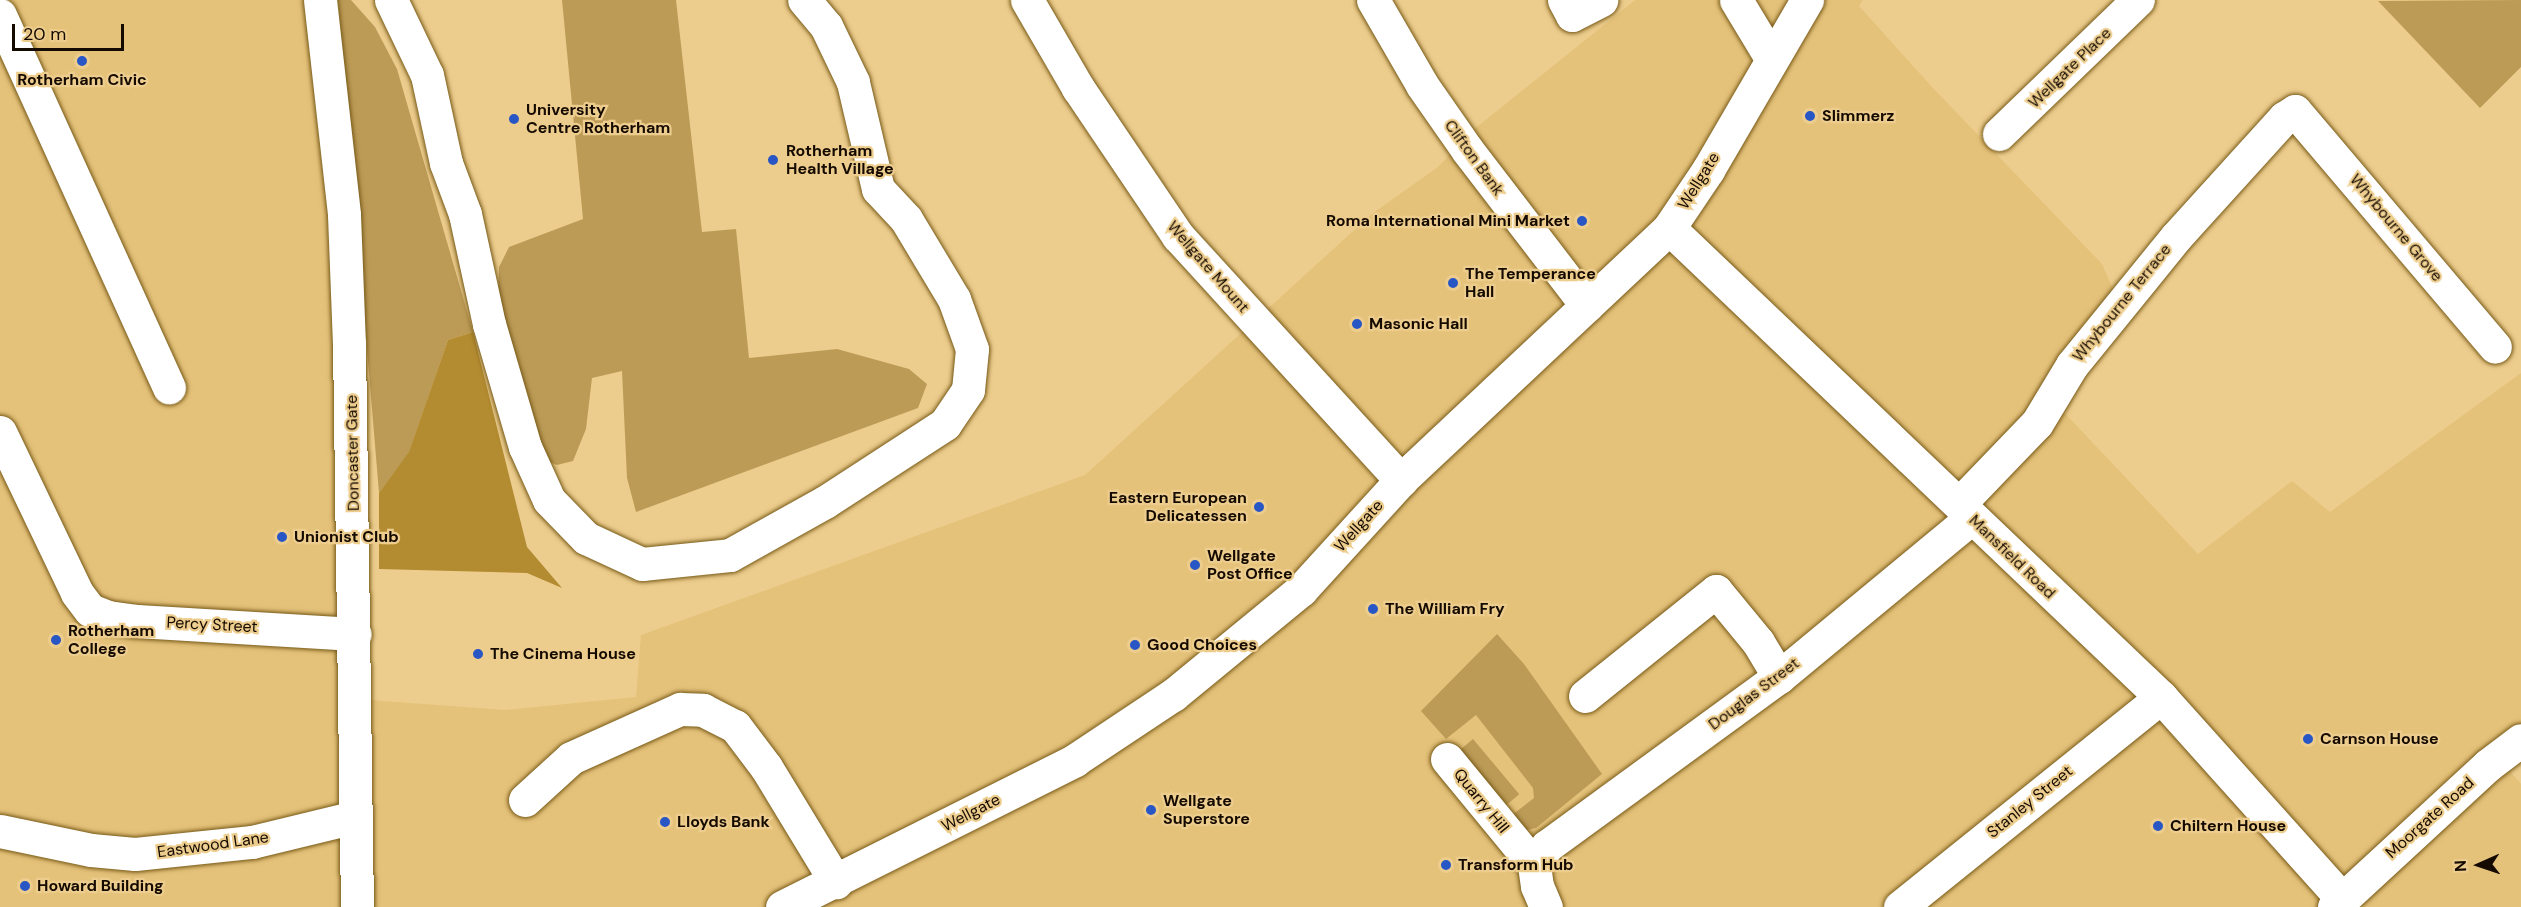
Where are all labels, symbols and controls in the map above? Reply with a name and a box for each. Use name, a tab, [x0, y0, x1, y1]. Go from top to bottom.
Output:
scale bar	[15, 12, 128, 50]
text: 20 m	[23, 22, 66, 46]
street label: Wellgate Place	[2025, 24, 2115, 112]
marker: Rotherham Civic	[75, 54, 89, 68]
place label: Rotherham Civic	[17, 70, 147, 90]
place label: University Centre Rotherham	[526, 100, 670, 138]
place label: Slimmerz	[1822, 106, 1894, 126]
marker: Slimmerz	[1803, 109, 1817, 123]
marker: University Centre Rotherham	[507, 112, 521, 126]
street label: Clifton Bank	[1440, 116, 1508, 200]
place label: Rotherham Health Village	[786, 141, 894, 179]
street label: Wellgate	[1674, 149, 1724, 213]
marker: Rotherham Health Village	[764, 151, 782, 169]
street label: Whybourne Grove	[2345, 170, 2447, 286]
place label: Roma International Mini Market	[1326, 211, 1570, 231]
marker: Roma International Mini Market	[1575, 214, 1589, 228]
street label: Wellgate Mount	[1163, 217, 1253, 317]
street label: Whybourne Terrace	[2069, 240, 2175, 366]
place label: The Temperance Hall	[1465, 264, 1596, 302]
marker: The Temperance Hall	[1446, 276, 1460, 290]
place label: Masonic Hall	[1369, 314, 1468, 334]
marker: Masonic Hall	[1350, 317, 1364, 331]
street label: Doncaster Gate	[342, 395, 364, 511]
place label: Eastern European Delicatessen	[1109, 488, 1247, 526]
street label: Wellgate	[1331, 496, 1387, 556]
marker: Eastern European Delicatessen	[1252, 500, 1266, 514]
street label: Mansfield Road	[1965, 511, 2059, 603]
place label: Unionist Club	[294, 527, 399, 547]
marker: Unionist Club	[275, 530, 289, 544]
place label: Wellgate Post Office	[1207, 546, 1293, 584]
marker: Wellgate Post Office	[1188, 558, 1202, 572]
place label: The William Fry	[1385, 599, 1505, 619]
marker: The William Fry	[1366, 602, 1380, 616]
street label: Percy Street	[166, 613, 258, 637]
place label: Rotherham College	[68, 621, 154, 659]
marker: Rotherham College	[49, 633, 63, 647]
place label: Good Choices	[1147, 635, 1257, 655]
marker: Good Choices	[1128, 638, 1142, 652]
place label: The Cinema House	[490, 644, 636, 664]
marker: The Cinema House	[471, 647, 485, 661]
street label: Douglas Street	[1705, 654, 1803, 734]
place label: Carnson House	[2320, 729, 2439, 749]
marker: Carnson House	[2301, 732, 2315, 746]
street label: Stanley Street	[1983, 762, 2077, 842]
street label: Quarry Hill	[1449, 765, 1513, 837]
street label: Moorgate Road	[2382, 773, 2478, 863]
street label: Wellgate	[938, 790, 1004, 836]
place label: Wellgate Superstore	[1163, 791, 1250, 829]
marker: Wellgate Superstore	[1144, 803, 1158, 817]
place label: Lloyds Bank	[677, 812, 770, 832]
marker: Lloyds Bank	[658, 815, 672, 829]
place label: Chiltern House	[2170, 816, 2286, 836]
marker: Chiltern House	[2151, 819, 2165, 833]
street label: Eastwood Lane	[156, 828, 270, 862]
north arrow	[2449, 835, 2509, 895]
place label: Transform Hub	[1458, 855, 1574, 875]
marker: Transform Hub	[1439, 858, 1453, 872]
text: N	[2450, 860, 2471, 872]
place label: Howard Building	[37, 876, 164, 896]
marker: Howard Building	[18, 879, 32, 893]

